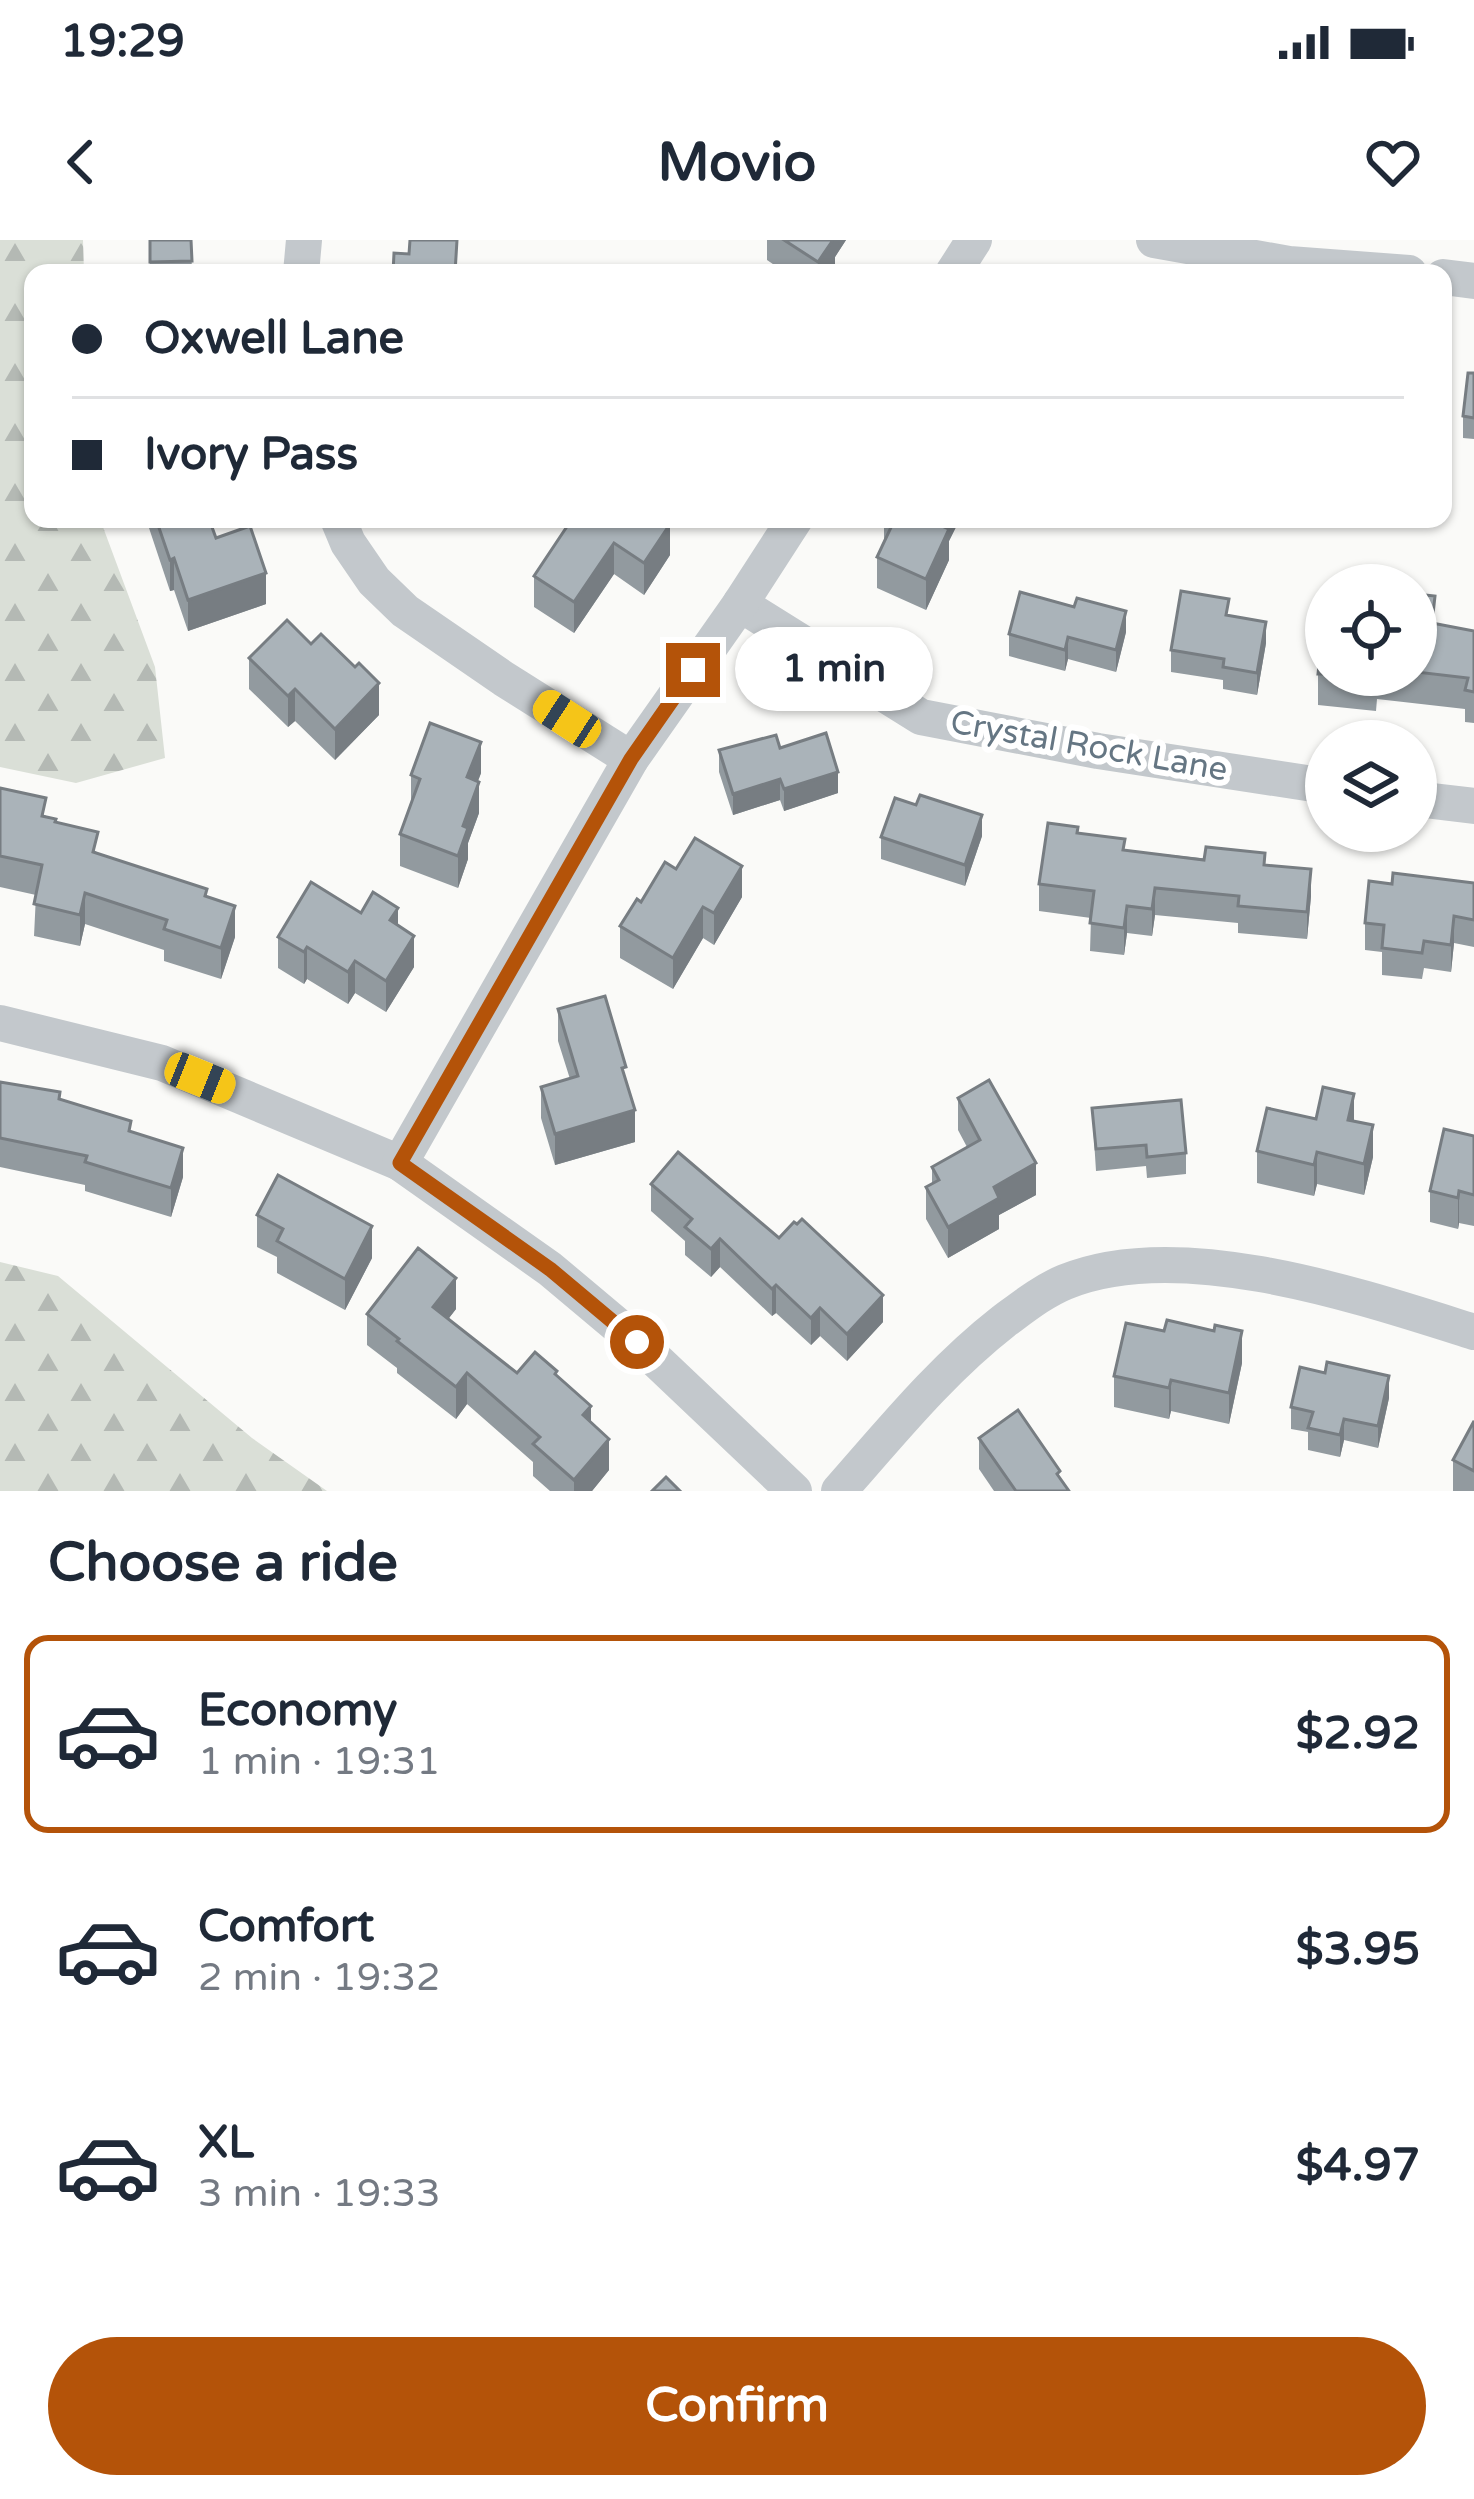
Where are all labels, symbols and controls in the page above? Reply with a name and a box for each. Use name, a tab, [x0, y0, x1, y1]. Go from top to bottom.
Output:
text: 19:29	[60, 15, 185, 69]
icon: back	[48, 129, 114, 195]
icon: heart	[1360, 129, 1426, 195]
text: Movio	[658, 130, 816, 195]
text: Oxwell Lane	[144, 312, 404, 366]
text: Ivory Pass	[144, 428, 358, 482]
map controls	[1305, 564, 1437, 852]
button: locate	[1305, 564, 1437, 696]
callout: 1 min	[735, 628, 933, 712]
route end	[666, 643, 720, 697]
text: 1 min	[782, 645, 886, 692]
car	[527, 684, 607, 754]
street label: Crystal Rock Lane	[947, 702, 1231, 790]
button: layers	[1305, 720, 1437, 852]
car	[160, 1048, 240, 1108]
route start	[610, 1315, 664, 1369]
text: Choose a ride	[48, 1530, 398, 1595]
icon: car	[54, 1680, 162, 1788]
text: Economy	[198, 1684, 397, 1738]
text: $2.92	[1296, 1707, 1420, 1761]
text: 1 min · 19:31	[198, 1738, 440, 1785]
icon: car	[54, 1896, 162, 2004]
text: Comfort	[198, 1900, 374, 1954]
text: $3.95	[1296, 1923, 1420, 1977]
text: 2 min · 19:32	[198, 1954, 440, 2001]
icon: car	[54, 2112, 162, 2220]
text: XL	[198, 2116, 254, 2170]
text: $4.97	[1296, 2139, 1420, 2193]
text: 3 min · 19:33	[198, 2170, 440, 2217]
button: Confirm	[48, 2337, 1426, 2475]

